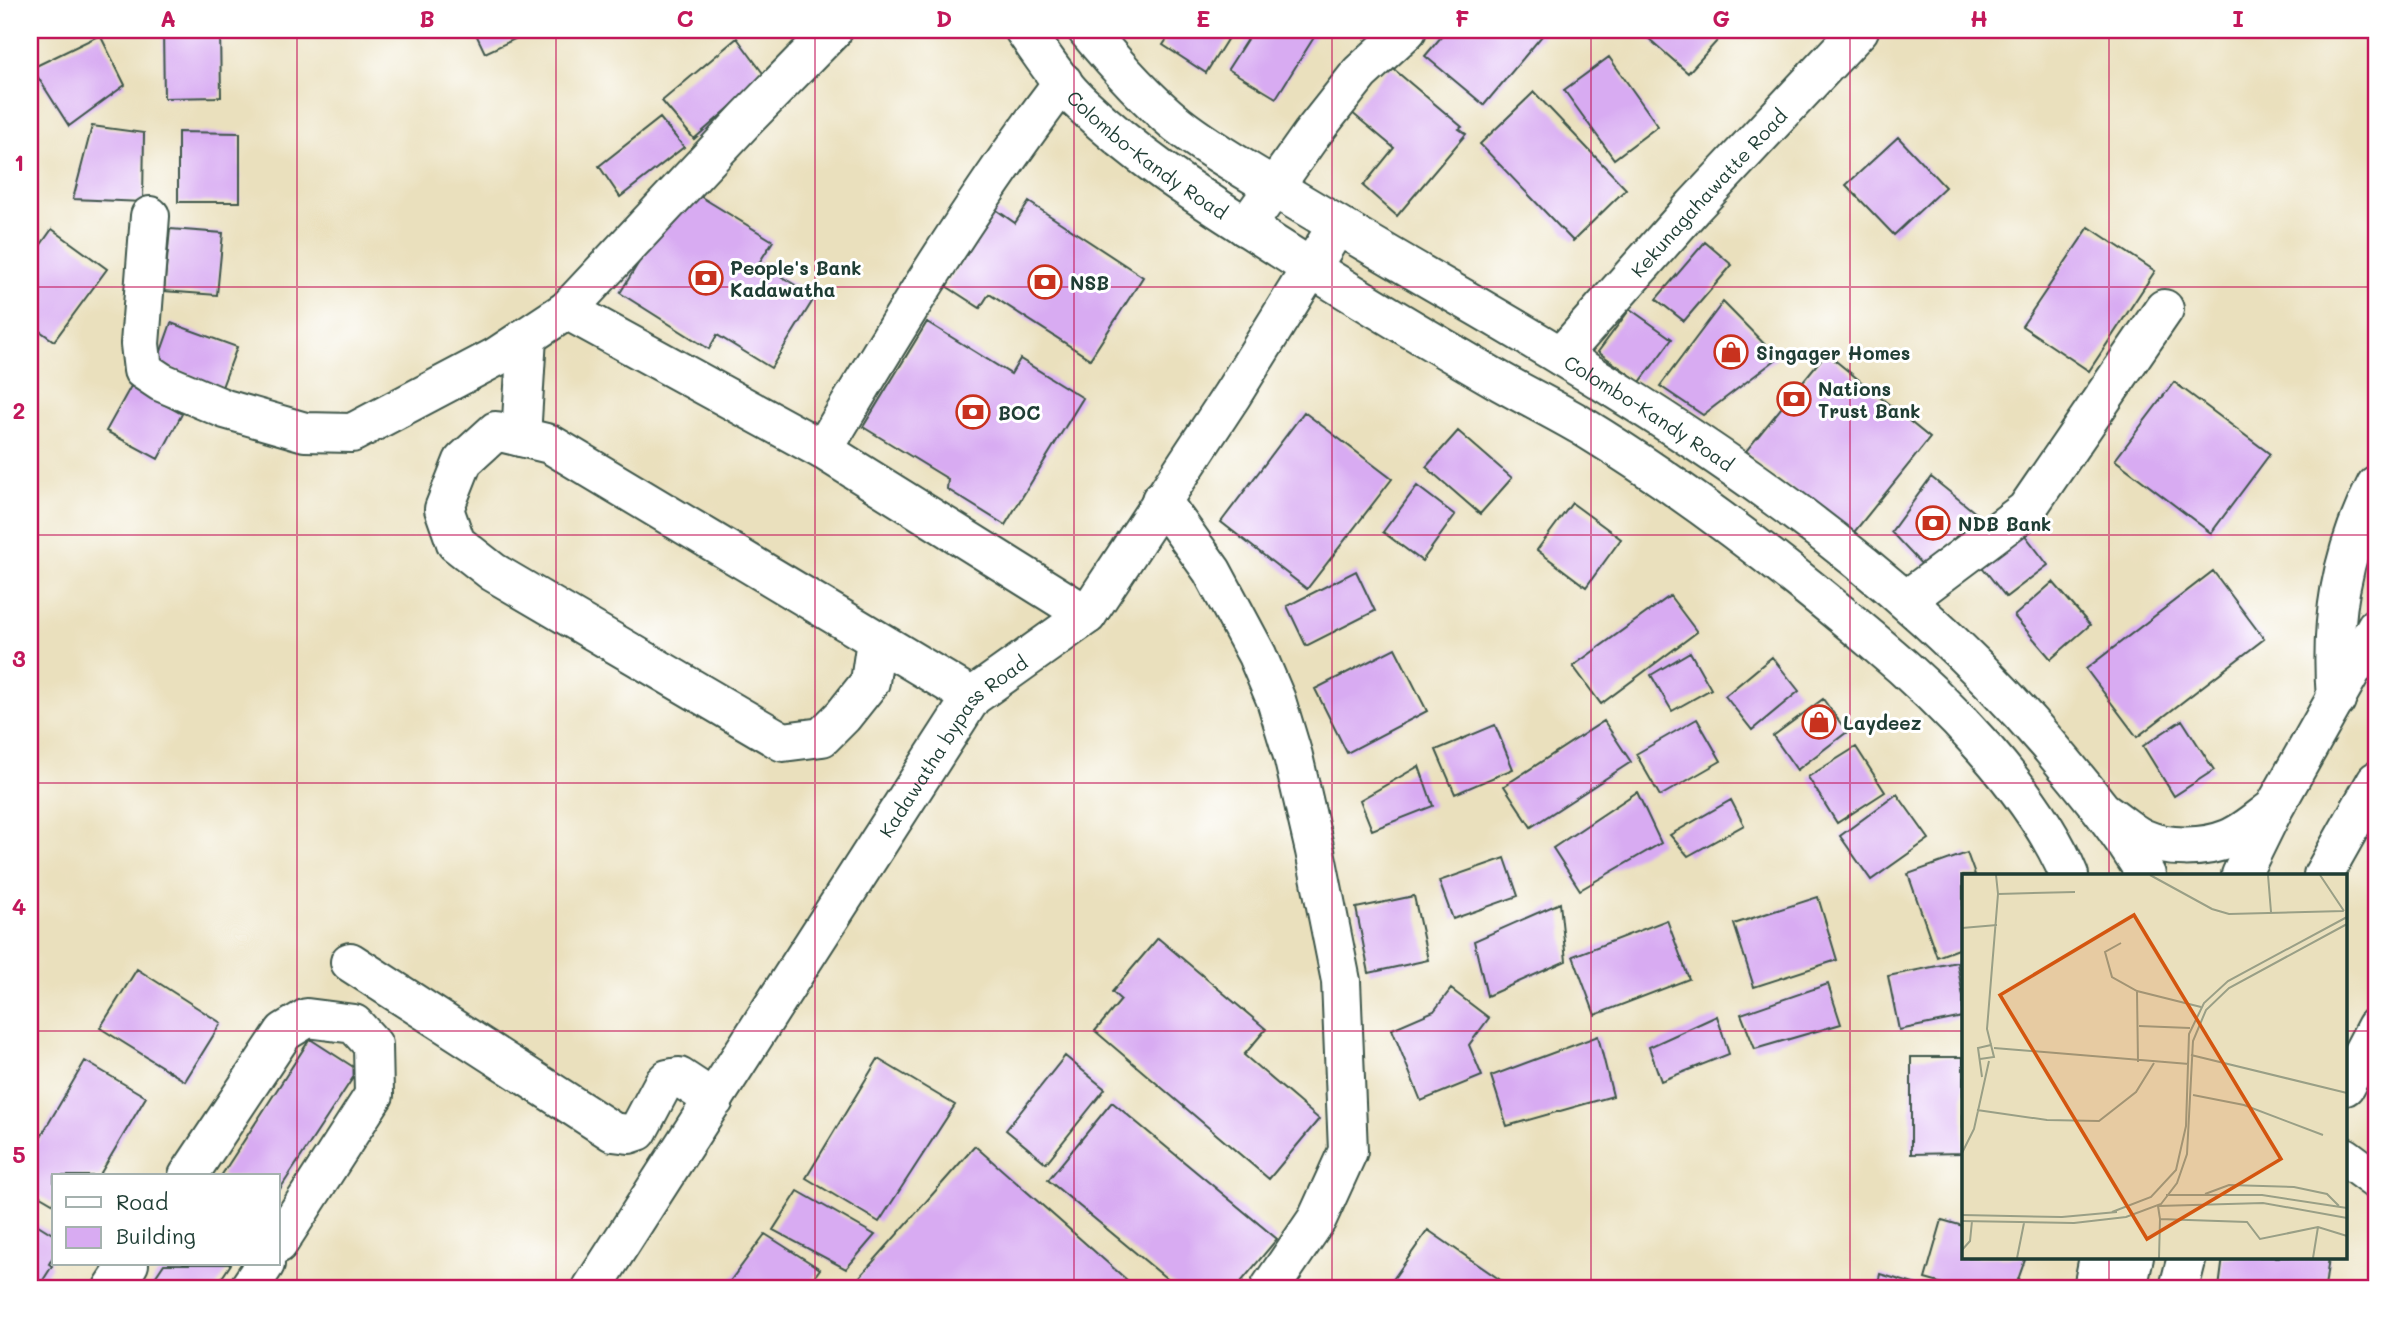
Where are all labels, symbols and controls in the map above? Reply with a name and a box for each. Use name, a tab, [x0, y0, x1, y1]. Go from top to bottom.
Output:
text: A	[160, 3, 176, 33]
text: B	[419, 3, 435, 33]
text: C	[676, 3, 694, 33]
text: D	[936, 3, 952, 33]
text: E	[1196, 3, 1210, 33]
text: F	[1455, 3, 1469, 33]
text: G	[1712, 3, 1730, 33]
text: H	[1970, 3, 1988, 33]
text: I	[2232, 3, 2244, 33]
street label: Colombo-Kandy Road	[1062, 84, 1233, 224]
street label: Kekunagahawatte Road	[1625, 103, 1792, 282]
text: 1	[14, 147, 24, 177]
place label: People's Bank Kadawatha	[730, 255, 861, 302]
bank icon: People's Bank Kadawatha	[687, 259, 725, 297]
bank icon: NSB	[1026, 263, 1064, 301]
place label: NSB	[1070, 270, 1109, 295]
shop icon: Singager Homes	[1712, 333, 1750, 371]
place label: Singager Homes	[1756, 340, 1910, 365]
street label: Colombo-Kandy Road	[1560, 349, 1739, 476]
place label: Nations Trust Bank	[1818, 376, 1921, 423]
bank icon: Nations Trust Bank	[1775, 380, 1813, 418]
bank icon: BOC	[954, 393, 992, 431]
text: 2	[13, 395, 25, 425]
place label: BOC	[998, 400, 1040, 425]
bank icon: NDB Bank	[1914, 504, 1952, 542]
place label: NDB Bank	[1958, 511, 2051, 536]
text: 3	[12, 643, 26, 673]
street label: Kadawatha bypass Road	[873, 649, 1032, 842]
shop icon: Laydeez	[1800, 703, 1838, 741]
place label: Laydeez	[1843, 710, 1922, 735]
inset map	[1962, 874, 2346, 1258]
text: 4	[12, 891, 26, 921]
text: 5	[12, 1139, 26, 1169]
legend	[52, 1174, 280, 1266]
text: Road	[116, 1188, 168, 1215]
text: Building	[116, 1222, 196, 1249]

